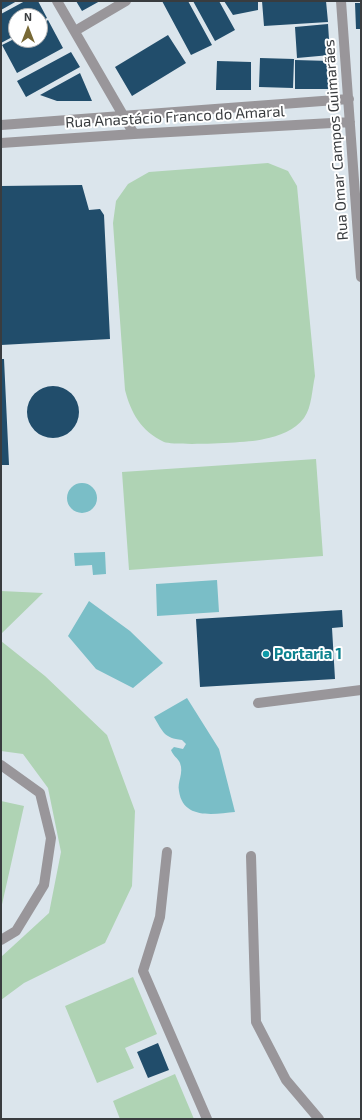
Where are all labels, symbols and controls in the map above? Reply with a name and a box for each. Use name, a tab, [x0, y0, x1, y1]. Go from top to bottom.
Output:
north arrow	[8, 8, 48, 48]
text: N	[24, 10, 32, 23]
street label: Rua Omar Campos Guimarães	[320, 39, 352, 241]
street label: Rua Anastácio Franco do Amaral	[65, 102, 285, 132]
place label: Portaria 1	[274, 645, 342, 663]
marker: Portaria 1	[261, 649, 271, 659]

